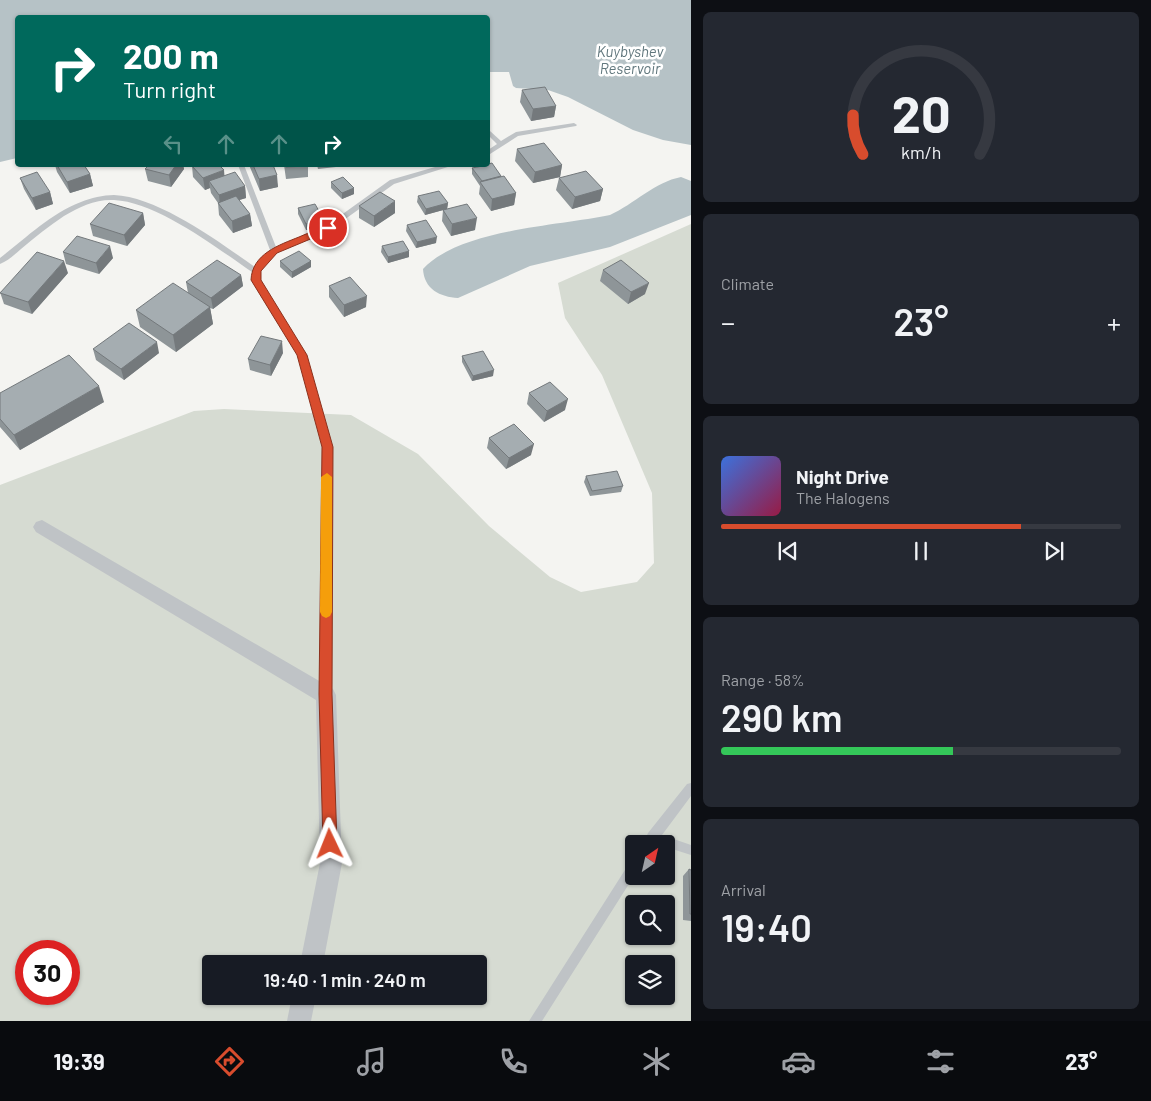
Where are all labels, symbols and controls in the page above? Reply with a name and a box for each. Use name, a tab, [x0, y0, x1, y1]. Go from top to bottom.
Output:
text: 200 m	[123, 34, 219, 76]
icon: right	[40, 35, 105, 100]
water label: Kuybyshev Reservoir	[597, 42, 664, 77]
text: Turn right	[123, 76, 216, 102]
text: 20	[892, 81, 950, 143]
icon: left	[159, 130, 187, 158]
icon: ahead	[212, 130, 240, 158]
icon: ahead	[265, 130, 293, 158]
icon: right	[318, 130, 346, 158]
text: km/h	[901, 141, 941, 163]
pin	[307, 207, 349, 249]
icon: arrive	[314, 214, 342, 242]
text: Climate	[721, 274, 774, 293]
text: 23°	[893, 298, 949, 344]
text: −	[721, 305, 735, 339]
text: +	[1107, 305, 1121, 339]
text: Night Drive	[796, 465, 889, 488]
text: The Halogens	[796, 488, 890, 507]
icon: previous	[774, 537, 802, 565]
icon: pause	[907, 537, 935, 565]
icon: next	[1040, 537, 1068, 565]
text: Range · 58%	[721, 670, 805, 689]
text: 290 km	[721, 694, 843, 740]
position arrow	[303, 817, 355, 869]
north arrow	[625, 835, 675, 885]
map controls	[625, 835, 675, 1005]
text: Arrival	[721, 880, 766, 899]
button: search	[625, 895, 675, 945]
text: 19:40	[721, 904, 812, 950]
speed limit sign: 30	[15, 940, 80, 1005]
button: layers	[625, 955, 675, 1005]
text: 19:40 · 1 min · 240 m	[263, 968, 426, 991]
icon: directions	[212, 1044, 247, 1079]
icon: music	[354, 1044, 389, 1079]
icon: phone	[496, 1044, 531, 1079]
icon: climate	[639, 1044, 674, 1079]
icon: car	[781, 1044, 816, 1079]
icon: filters	[923, 1044, 958, 1079]
text: 19:39	[54, 1048, 105, 1074]
text: 23°	[1065, 1048, 1097, 1074]

